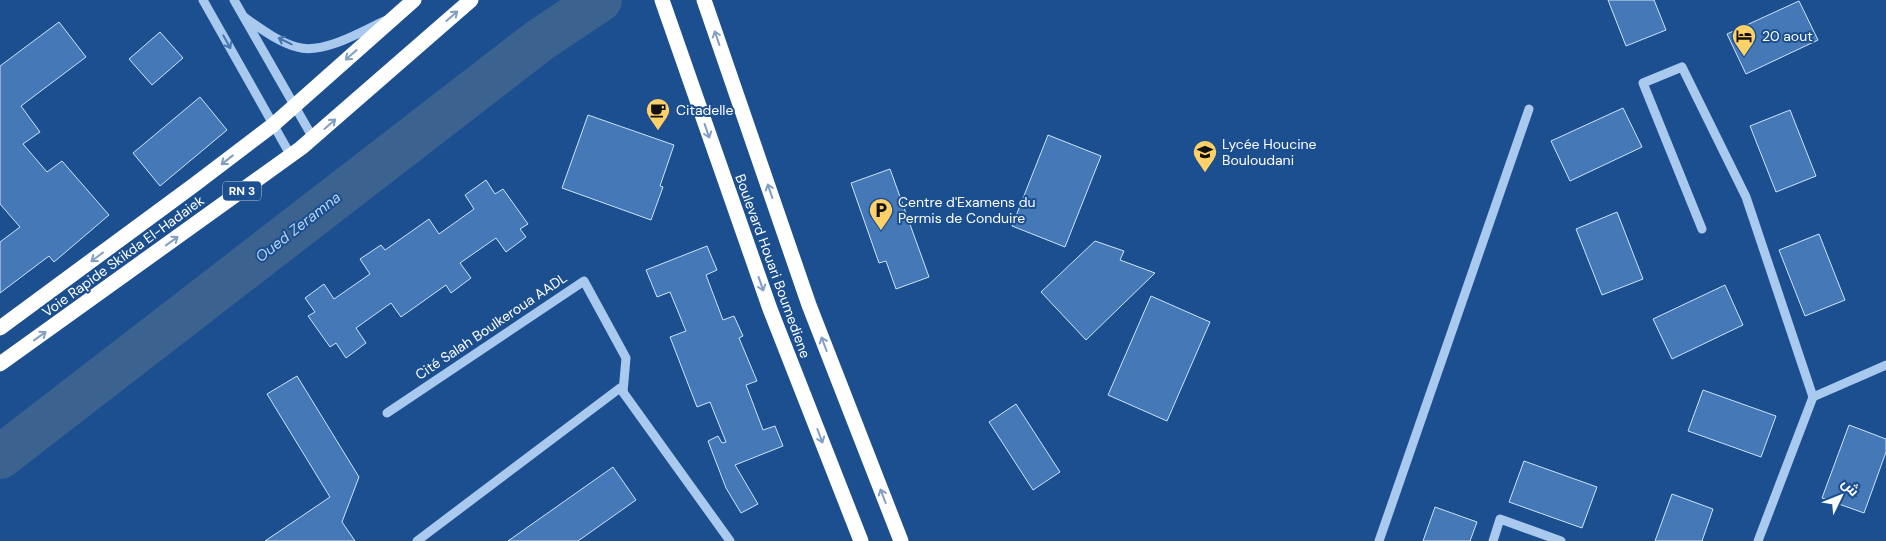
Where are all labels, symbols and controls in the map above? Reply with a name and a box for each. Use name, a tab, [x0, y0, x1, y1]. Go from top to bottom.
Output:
one-way arrow	[446, 10, 459, 22]
hotel icon: 20 aout	[1731, 23, 1757, 57]
place label: 20 aout	[1762, 27, 1813, 45]
one-way arrow	[711, 30, 721, 46]
one-way arrow	[222, 35, 232, 49]
one-way arrow	[278, 36, 293, 46]
one-way arrow	[345, 49, 358, 61]
cafe icon: Citadelle	[645, 97, 671, 131]
place label: Citadelle	[676, 101, 733, 119]
one-way arrow	[324, 118, 337, 129]
one-way arrow	[703, 122, 712, 138]
place label: Lycée Houcine Bouloudani	[1222, 135, 1317, 169]
school or university icon: Lycée Houcine Bouloudani	[1192, 139, 1218, 173]
one-way arrow	[221, 154, 234, 165]
street label: Boulevard Houari Boumediene	[731, 171, 815, 361]
road number: RN 3	[223, 182, 261, 200]
one-way arrow	[764, 183, 774, 199]
water label: Oued Zeramna	[251, 187, 345, 267]
street label: Voie Rapide Skikda El-Hadaiek	[38, 191, 208, 321]
place label: Centre d'Examens du Permis de Conduire	[898, 193, 1036, 227]
parking icon: Centre d'Examens du Permis de Conduire	[868, 197, 894, 231]
one-way arrow	[165, 236, 179, 246]
one-way arrow	[90, 252, 104, 262]
street label: Cité Salah Boulkeroua AADL	[412, 268, 570, 384]
one-way arrow	[757, 276, 766, 291]
one-way arrow	[33, 331, 47, 341]
one-way arrow	[819, 337, 828, 352]
one-way arrow	[816, 428, 825, 443]
north arrow	[1816, 471, 1866, 521]
text: ش	[1838, 474, 1863, 500]
one-way arrow	[878, 488, 887, 504]

